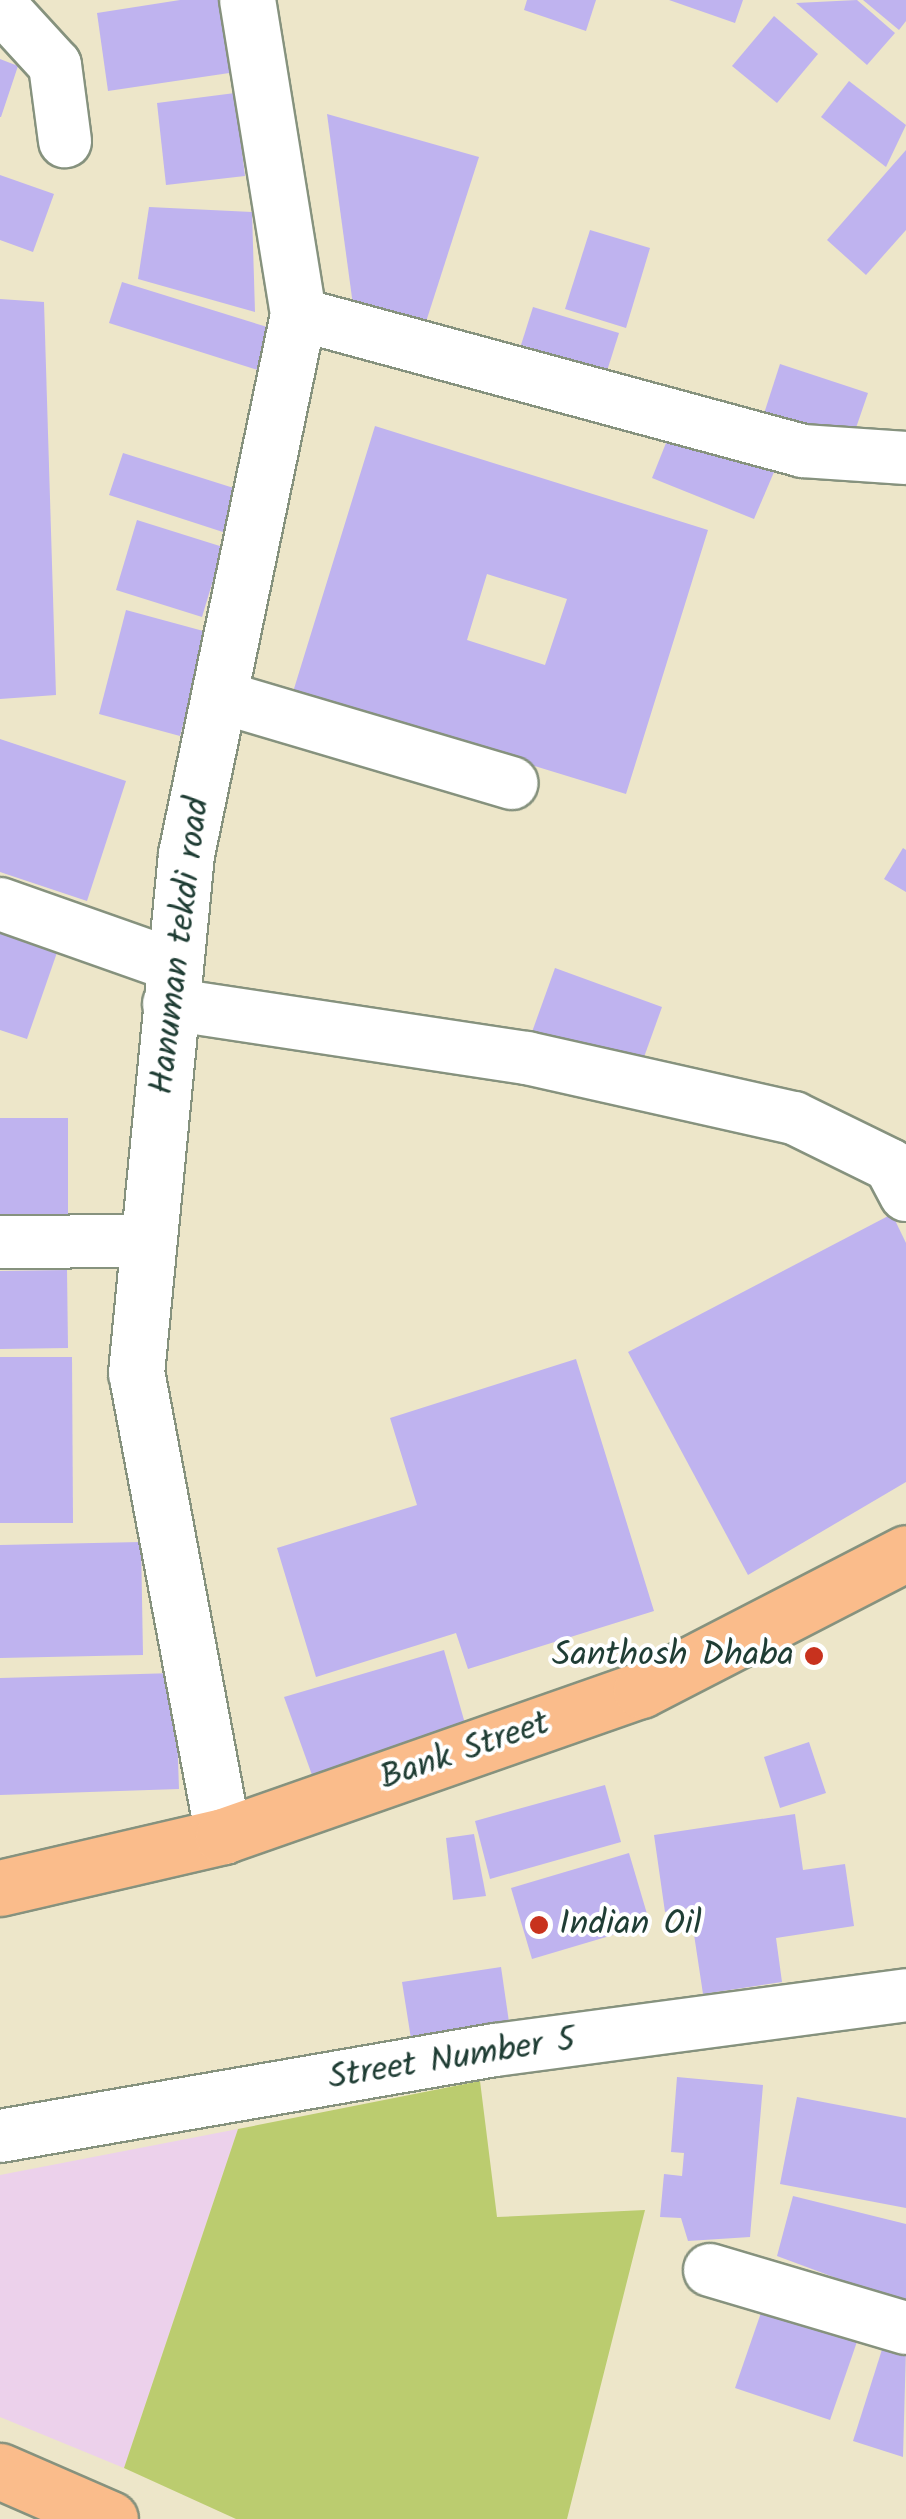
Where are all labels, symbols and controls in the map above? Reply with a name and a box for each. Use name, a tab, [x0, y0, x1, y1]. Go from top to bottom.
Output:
street label: Hanuman tekdi road	[142, 795, 220, 1097]
place label: Santhosh Dhaba	[552, 1635, 794, 1677]
marker: Santhosh Dhaba	[803, 1645, 825, 1667]
street label: Bank Street	[375, 1703, 555, 1801]
place label: Indian Oil	[559, 1904, 702, 1946]
marker: Indian Oil	[528, 1914, 550, 1936]
street label: Street Number 5	[325, 2020, 579, 2100]

